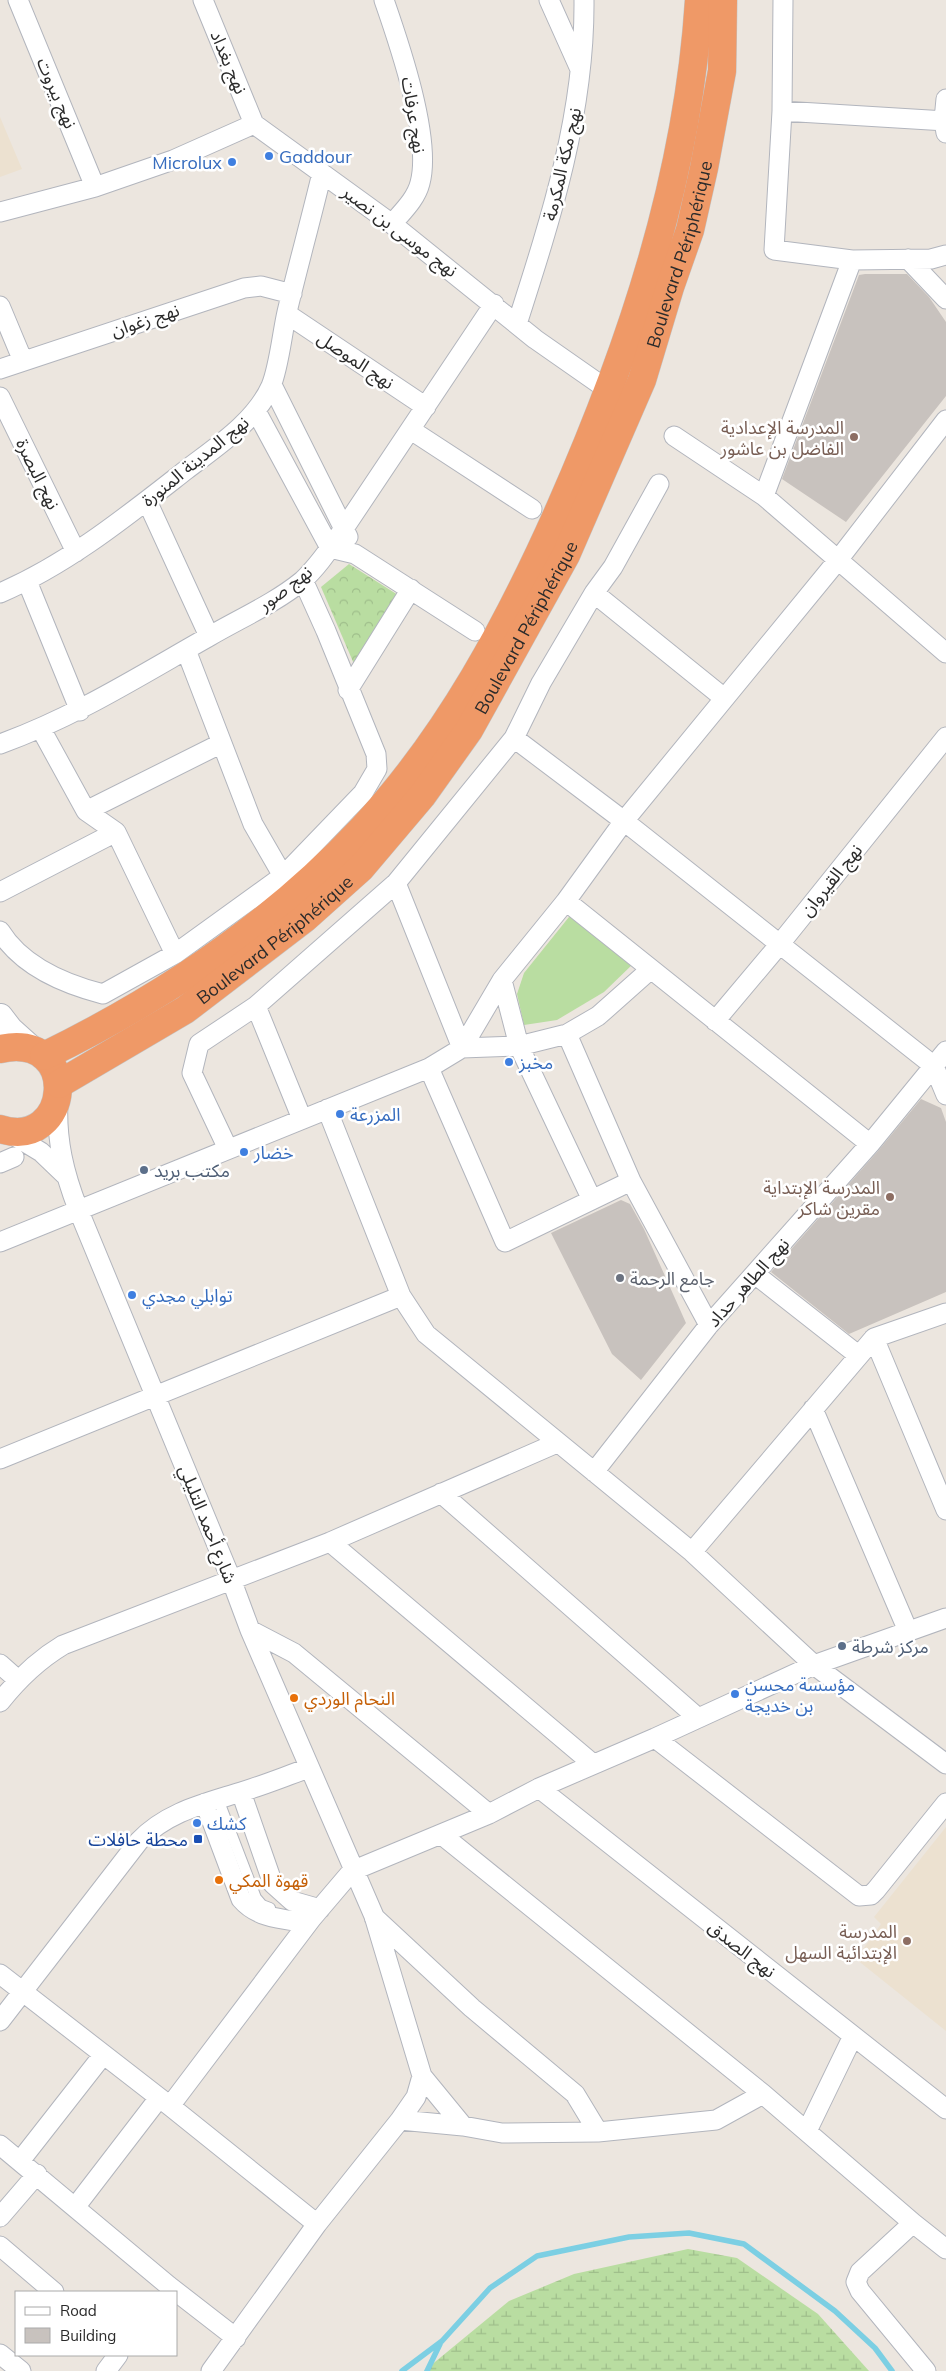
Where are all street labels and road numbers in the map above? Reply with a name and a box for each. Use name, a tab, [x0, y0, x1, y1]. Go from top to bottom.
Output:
street label: نهج بغداد	[203, 27, 253, 98]
street label: نهج بيروت	[30, 54, 82, 133]
street label: نهج عرفات	[395, 75, 431, 155]
street label: نهج مكة المكرمة	[538, 105, 588, 223]
street label: Boulevard Périphérique	[641, 159, 717, 350]
street label: نهج موسى بن نصير	[336, 179, 462, 284]
street label: نهج زغوان	[108, 298, 183, 344]
street label: نهج الموصل	[312, 326, 399, 396]
street label: نهج المدينة المنورة	[137, 411, 255, 513]
street label: نهج البصرة	[9, 435, 65, 514]
street label: Boulevard Périphérique	[469, 537, 582, 718]
street label: نهج صور	[253, 560, 318, 618]
street label: نهج القيروان	[795, 839, 869, 922]
street label: Boulevard Périphérique	[191, 870, 357, 1009]
street label: نهج الطاهر حداد	[702, 1232, 796, 1333]
street label: شارع أحمد التليلي	[171, 1461, 242, 1588]
street label: نهج الصدق	[702, 1915, 781, 1984]

